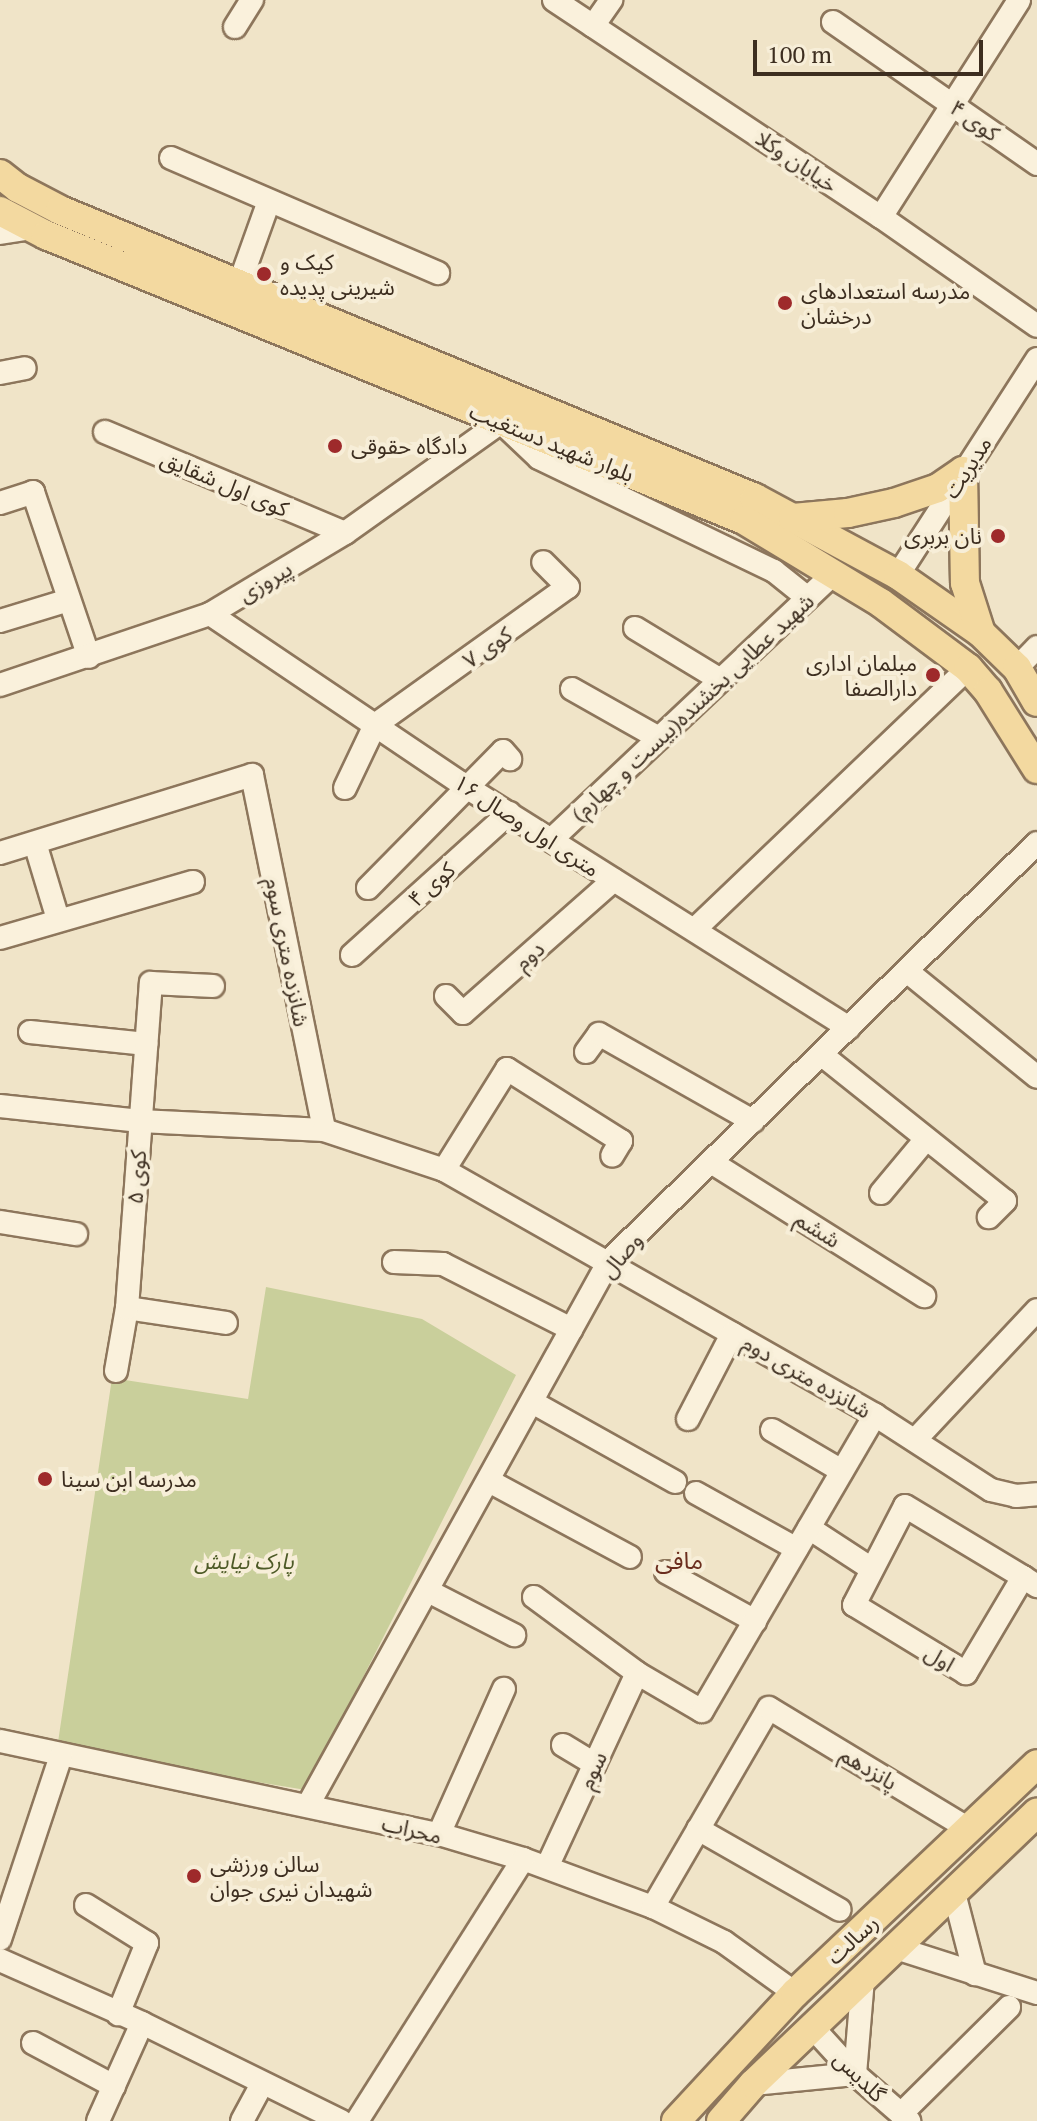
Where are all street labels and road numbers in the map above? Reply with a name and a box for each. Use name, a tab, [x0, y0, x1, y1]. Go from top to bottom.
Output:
street label: کوی ۴	[945, 94, 1005, 146]
street label: خیابان وکلا	[751, 124, 843, 198]
street label: بلوار شهید دستغیب	[466, 397, 638, 487]
street label: مدیریت	[937, 431, 997, 503]
street label: کوی اول شقایق	[157, 444, 293, 522]
street label: پیروزی	[233, 555, 297, 607]
street label: شهید عطایی بخشنده(بیست و چهارم)	[565, 587, 819, 827]
street label: کوی ۷	[457, 621, 517, 673]
street label: ۱۶ متری اول وصال	[449, 768, 605, 882]
street label: کوی ۴	[402, 856, 460, 912]
street label: شانزده متری سوم	[261, 875, 315, 1029]
street label: دوم	[509, 935, 549, 975]
street label: کوی ۵	[121, 1149, 151, 1205]
street label: ششم	[791, 1205, 845, 1253]
street label: وصال	[594, 1227, 648, 1283]
street label: شانزده متری دوم	[738, 1329, 876, 1423]
street label: اول	[920, 1639, 960, 1677]
street label: پانزدهم	[835, 1741, 903, 1795]
street label: سوم	[572, 1747, 612, 1793]
street label: محراب	[379, 1809, 445, 1849]
street label: رسالت	[821, 1909, 883, 1969]
street label: گلدیس	[829, 2045, 891, 2107]

